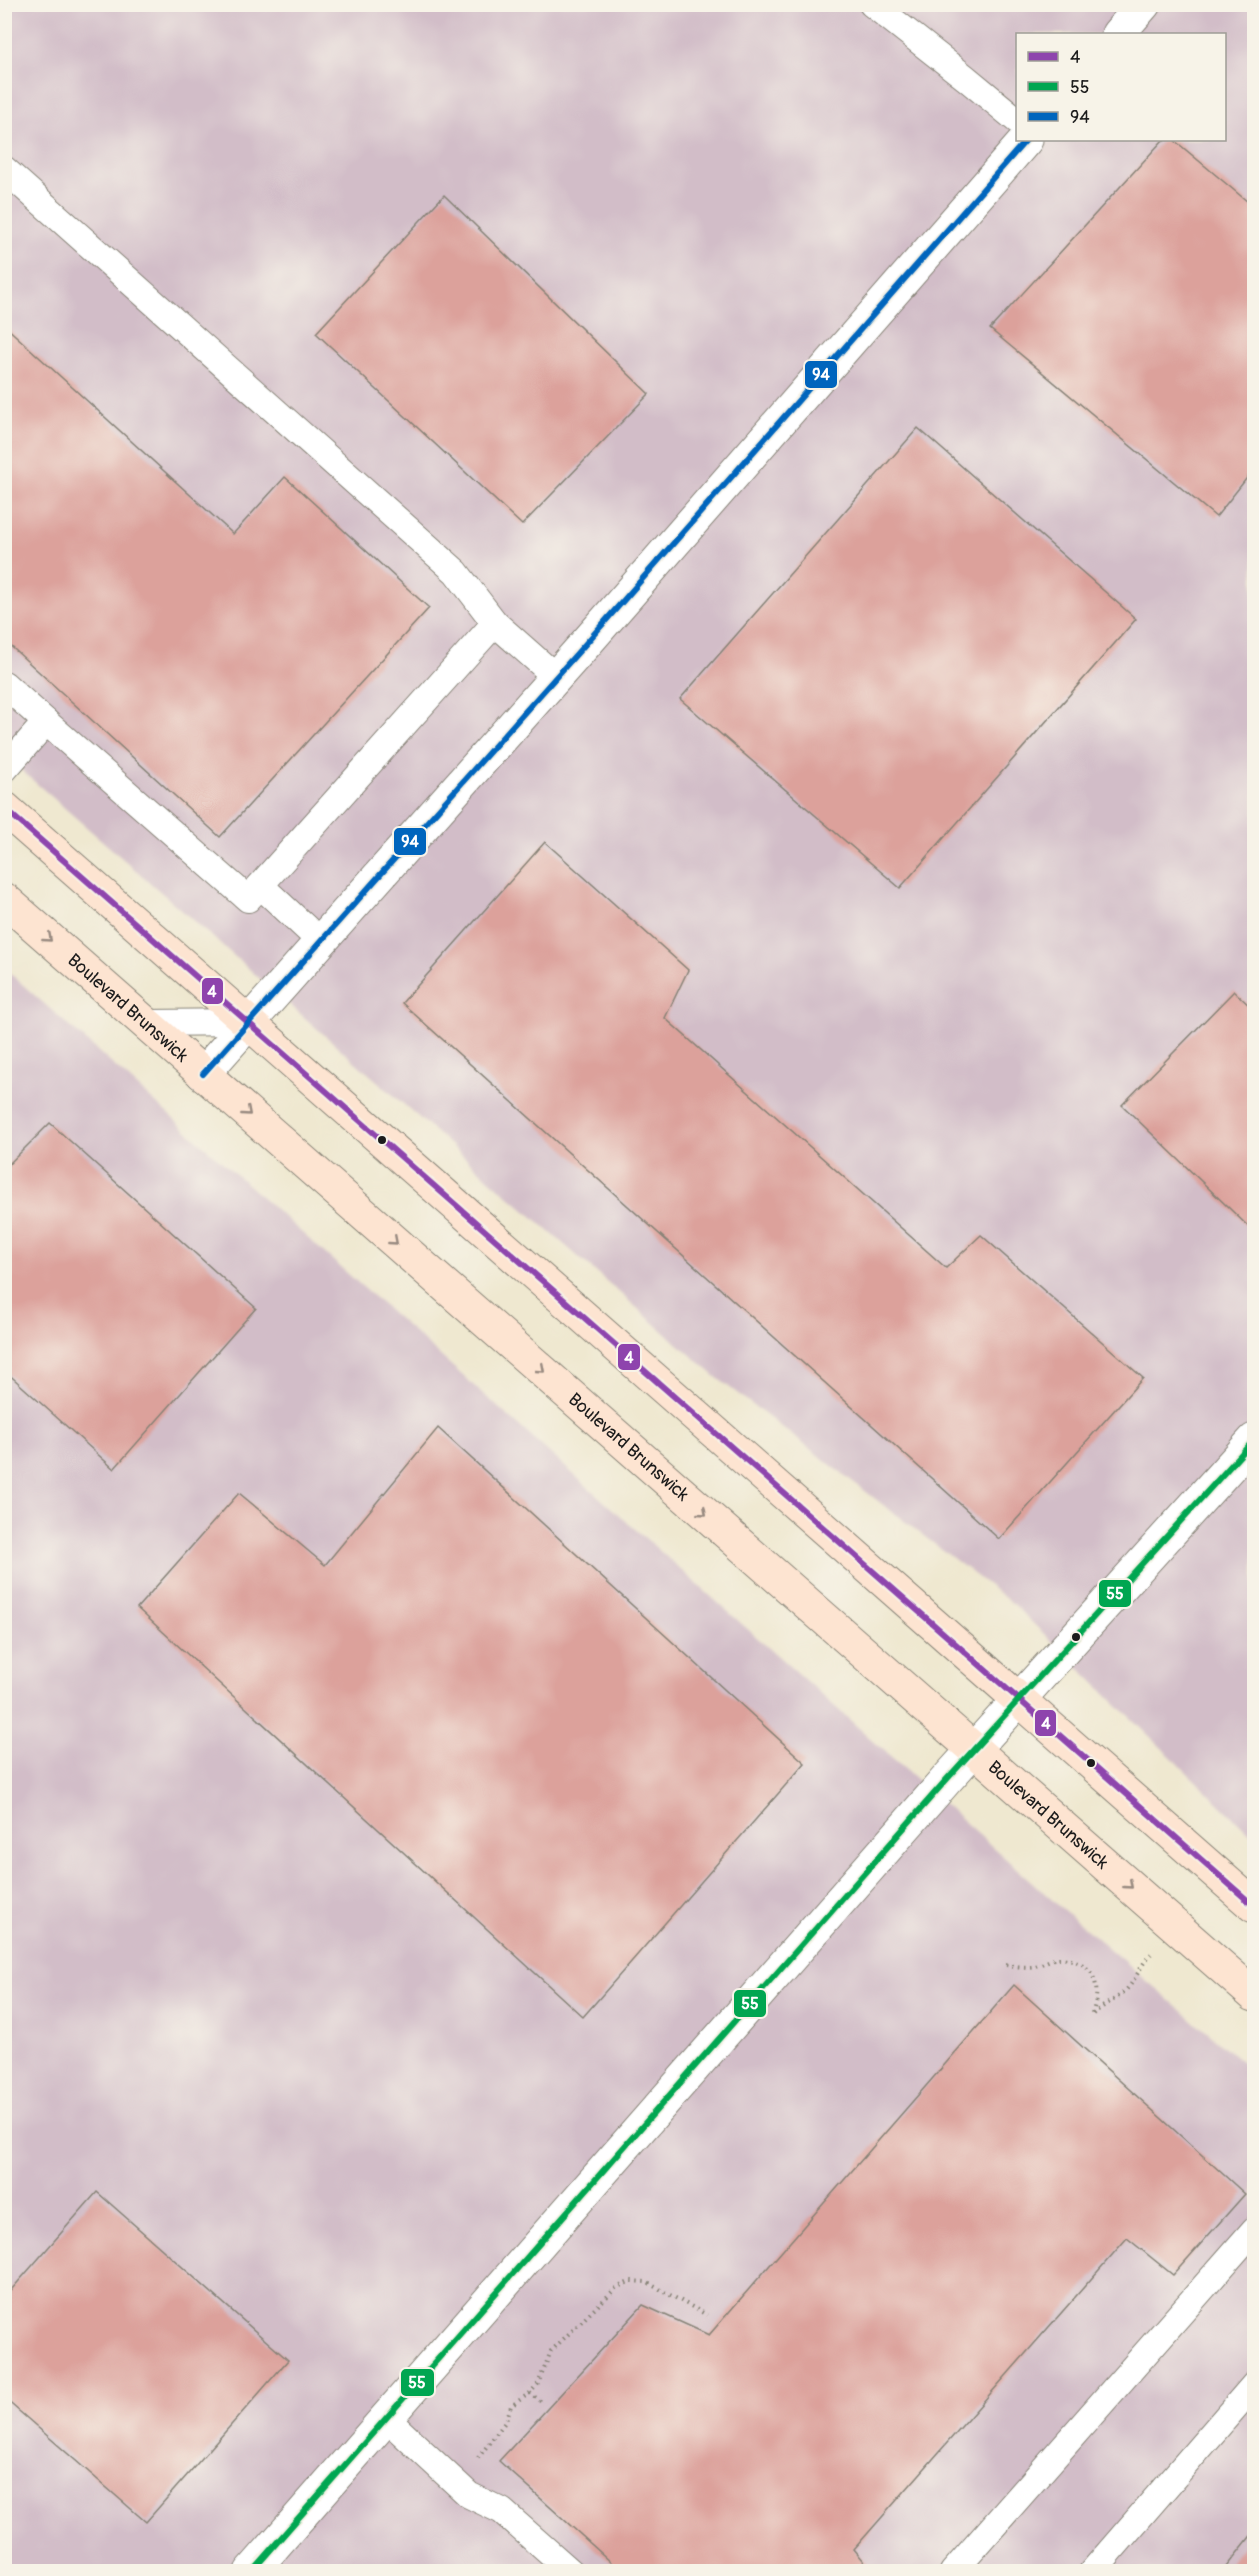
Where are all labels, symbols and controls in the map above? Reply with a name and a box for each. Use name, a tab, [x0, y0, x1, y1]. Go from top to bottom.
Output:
legend	[1016, 33, 1226, 141]
text: 4	[1070, 46, 1081, 69]
text: 55	[1070, 76, 1090, 99]
text: 94	[1070, 106, 1090, 129]
line badge: 94	[804, 360, 838, 389]
text: 94	[812, 365, 830, 385]
line badge: 94	[393, 827, 427, 856]
text: 94	[401, 832, 419, 852]
one-way arrow	[42, 931, 52, 942]
street label: Boulevard Brunswick	[63, 949, 194, 1067]
line badge: 4	[201, 977, 224, 1005]
text: 4	[207, 982, 217, 1002]
one-way arrow	[240, 1105, 251, 1116]
unlabelled marker	[376, 1134, 388, 1146]
one-way arrow	[387, 1234, 398, 1245]
line badge: 4	[617, 1343, 641, 1371]
text: 4	[624, 1348, 634, 1368]
one-way arrow	[534, 1362, 545, 1373]
street label: Boulevard Brunswick	[564, 1388, 694, 1506]
one-way arrow	[696, 1505, 707, 1516]
line badge: 55	[1098, 1579, 1132, 1608]
text: 55	[1106, 1584, 1124, 1604]
unlabelled marker	[1070, 1631, 1082, 1643]
line badge: 4	[1034, 1709, 1057, 1737]
text: 4	[1041, 1714, 1051, 1734]
street label: Boulevard Brunswick	[983, 1756, 1114, 1874]
unlabelled marker	[1085, 1757, 1097, 1769]
one-way arrow	[1122, 1878, 1133, 1889]
line badge: 55	[733, 1989, 767, 2018]
text: 55	[741, 1994, 759, 2014]
line badge: 55	[400, 2368, 435, 2397]
text: 55	[408, 2373, 426, 2393]

